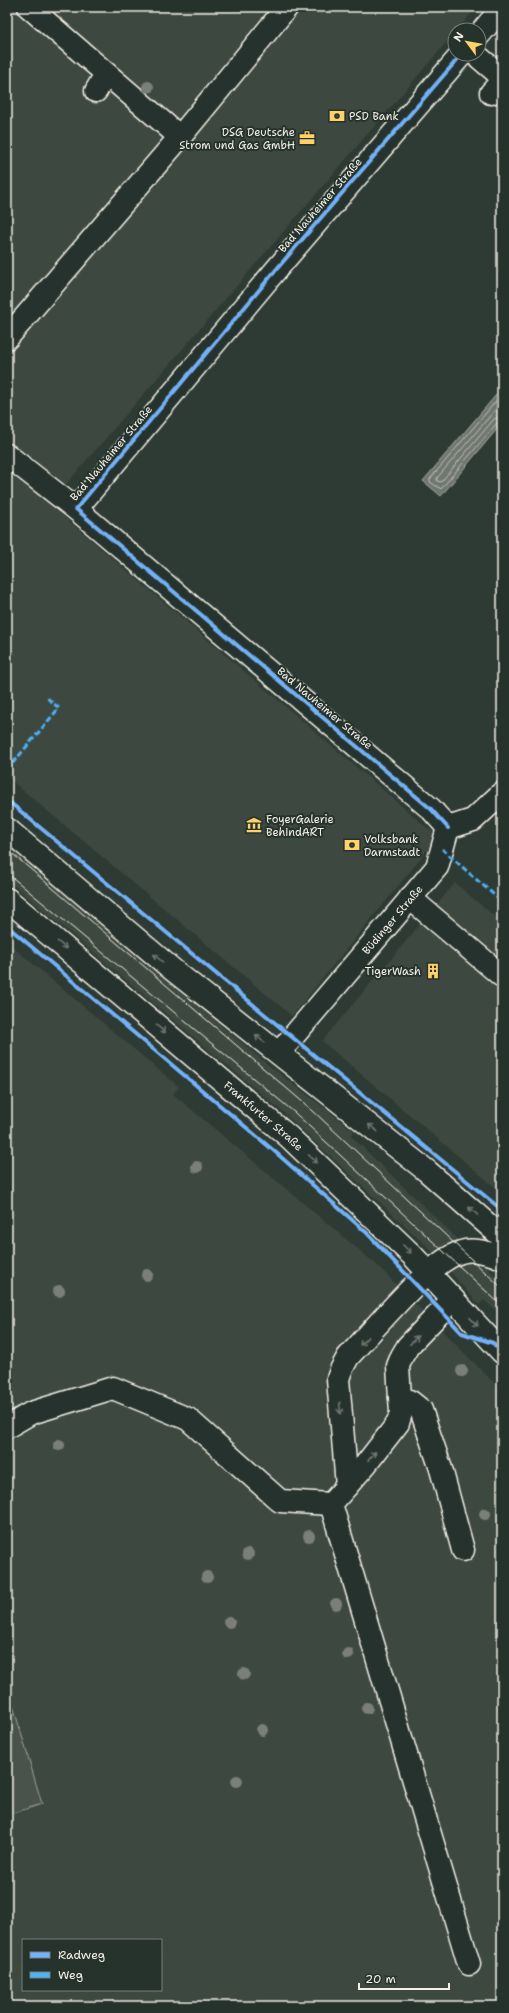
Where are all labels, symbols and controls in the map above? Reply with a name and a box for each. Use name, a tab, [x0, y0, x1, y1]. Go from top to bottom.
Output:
north arrow	[447, 22, 487, 62]
text: N	[450, 29, 468, 45]
bank icon: PSD Bank	[328, 107, 346, 125]
place label: PSD Bank	[349, 109, 399, 124]
place label: DSG Deutsche Strom und Gas GmbH	[179, 125, 295, 153]
office icon: DSG Deutsche Strom und Gas GmbH	[298, 129, 316, 147]
street label: Bad Nauheimer Straße	[275, 155, 366, 256]
street label: Bad Nauheimer Straße	[67, 402, 156, 504]
street label: Bad Nauheimer Straße	[274, 664, 376, 753]
place label: FoyerGalerie BehindART	[266, 812, 334, 840]
museum icon: FoyerGalerie BehindART	[245, 816, 263, 834]
place label: Volksbank Darmstadt	[364, 832, 420, 860]
bank icon: Volksbank Darmstadt	[343, 836, 361, 854]
street label: Büdinger Straße	[359, 882, 426, 958]
one-way arrow	[57, 941, 67, 950]
one-way arrow	[153, 953, 164, 962]
building icon: TigerWash	[424, 962, 442, 980]
place label: TigerWash	[365, 964, 421, 979]
one-way arrow	[156, 1024, 167, 1033]
one-way arrow	[255, 1034, 266, 1043]
street label: Frankfurter Straße	[220, 1078, 306, 1154]
one-way arrow	[368, 1124, 378, 1133]
one-way arrow	[308, 1154, 318, 1164]
one-way arrow	[468, 1207, 478, 1216]
one-way arrow	[402, 1244, 412, 1254]
one-way arrow	[469, 1317, 479, 1327]
one-way arrow	[409, 1335, 418, 1345]
one-way arrow	[359, 1336, 368, 1346]
one-way arrow	[337, 1401, 344, 1414]
one-way arrow	[368, 1451, 377, 1462]
legend	[22, 1939, 162, 1991]
text: Radweg	[58, 1947, 105, 1963]
scale bar	[359, 1965, 449, 1991]
text: Weg	[58, 1967, 83, 1983]
text: 20 m	[365, 1971, 396, 1987]

